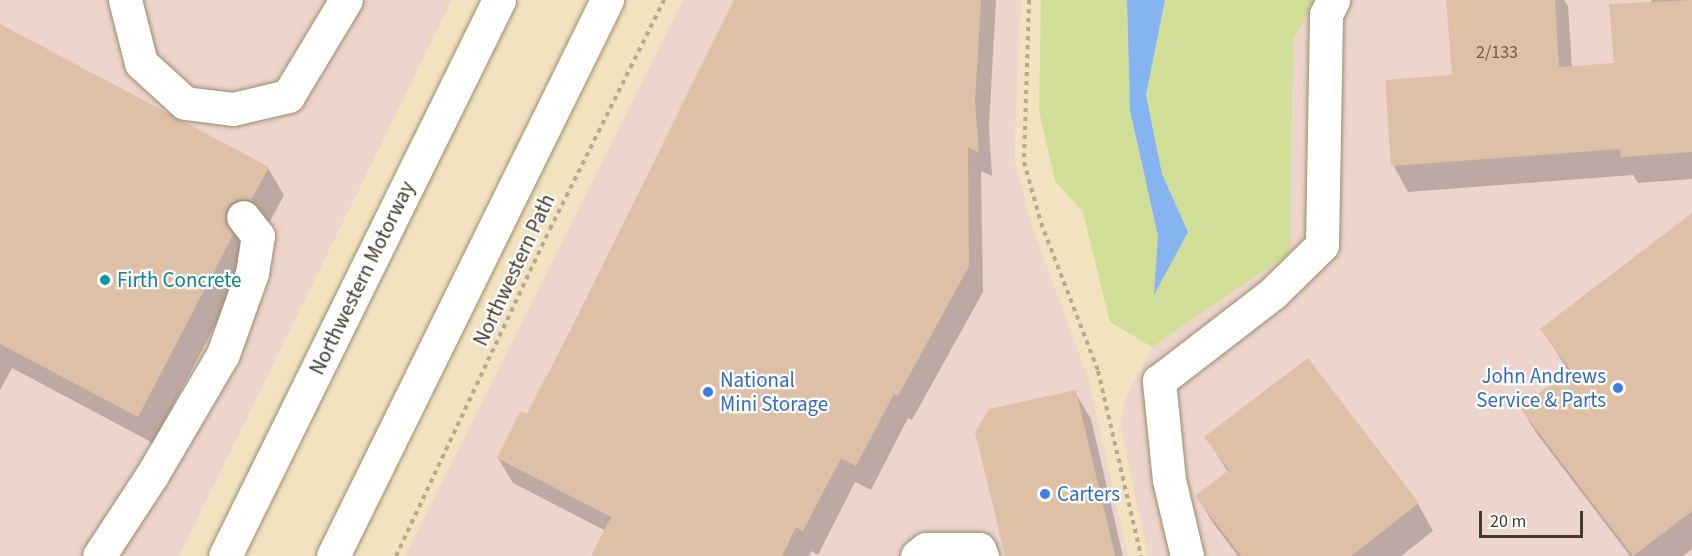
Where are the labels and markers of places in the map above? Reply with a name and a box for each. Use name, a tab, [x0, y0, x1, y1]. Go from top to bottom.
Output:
place label: Firth Concrete	[117, 267, 241, 293]
marker: Firth Concrete	[98, 273, 112, 287]
place label: John Andrews Service & Parts	[1476, 363, 1606, 413]
place label: National Mini Storage	[720, 367, 828, 417]
marker: John Andrews Service & Parts	[1611, 381, 1625, 395]
marker: National Mini Storage	[701, 385, 715, 399]
place label: Carters	[1057, 481, 1120, 507]
marker: Carters	[1038, 487, 1052, 501]

